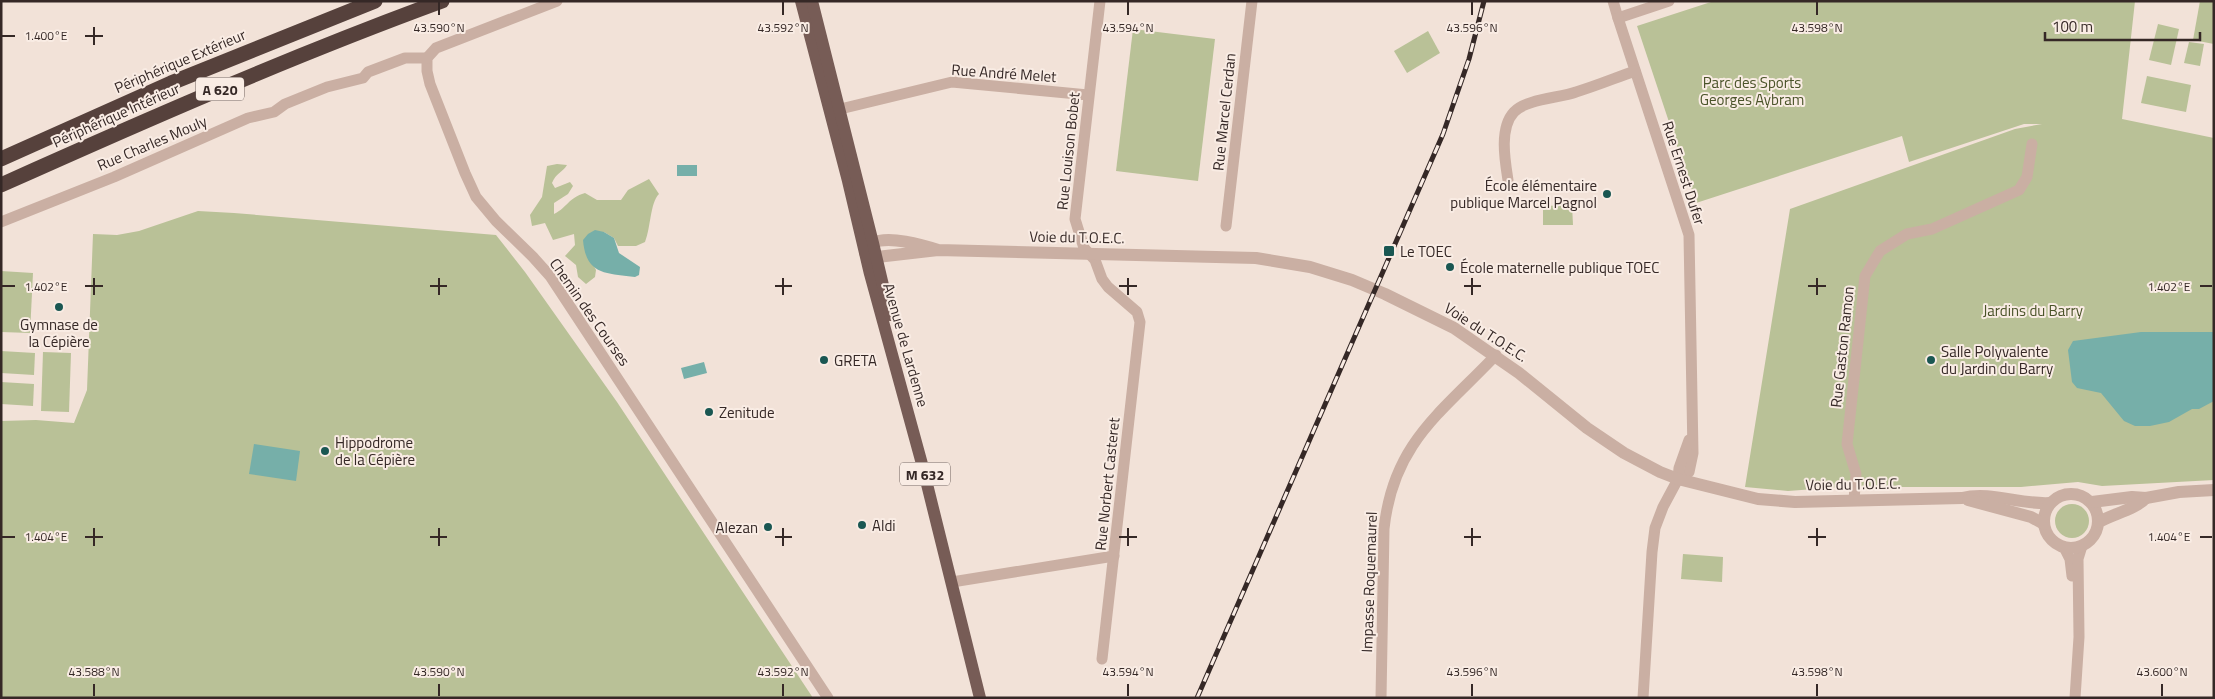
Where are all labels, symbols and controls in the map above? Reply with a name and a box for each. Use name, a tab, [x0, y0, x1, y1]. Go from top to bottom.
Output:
scale bar	[2045, 10, 2200, 42]
text: 100 m	[2052, 15, 2093, 38]
text: 43.590°N	[413, 18, 465, 37]
text: 43.592°N	[757, 18, 809, 37]
text: 43.594°N	[1102, 18, 1154, 37]
text: 43.596°N	[1446, 18, 1498, 37]
text: 43.598°N	[1791, 18, 1843, 37]
street label: Périphérique Extérieur	[111, 23, 249, 99]
text: 1.400°E	[25, 26, 68, 45]
street label: Rue Marcel Cerdan	[1206, 52, 1242, 172]
street label: Rue André Melet	[951, 58, 1058, 88]
park label: Parc des Sports Georges Aybram	[1700, 71, 1804, 111]
street label: Périphérique Intérieur	[49, 77, 183, 153]
road number: A 620	[196, 78, 244, 100]
street label: Rue Louison Bobet	[1050, 90, 1086, 211]
street label: Rue Charles Mouly	[93, 109, 211, 177]
street label: Rue Ernest Dufer	[1656, 118, 1712, 228]
place label: École élémentaire publique Marcel Pagnol	[1450, 174, 1597, 214]
marker: École élémentaire publique Marcel Pagnol	[1601, 188, 1613, 200]
street label: Voie du T.O.E.C.	[1029, 225, 1125, 249]
place label: Le TOEC	[1400, 240, 1452, 263]
marker: Le TOEC	[1382, 244, 1396, 258]
street label: Chemin des Courses	[544, 253, 636, 371]
place label: École maternelle publique TOEC	[1460, 256, 1659, 279]
marker: École maternelle publique TOEC	[1444, 261, 1456, 273]
text: 1.402°E	[25, 277, 68, 296]
text: 1.402°E	[2148, 277, 2191, 296]
street label: Avenue de Lardenne	[877, 280, 935, 410]
street label: Rue Gaston Ramon	[1824, 285, 1860, 409]
street label: Voie du T.O.E.C.	[1440, 296, 1532, 368]
park label: Jardins du Barry	[1983, 299, 2083, 322]
marker: Gymnase de la Cépière	[53, 301, 65, 313]
place label: Gymnase de la Cépière	[20, 313, 98, 353]
place label: Salle Polyvalente du Jardin du Barry	[1941, 340, 2053, 380]
place label: GRETA	[834, 349, 877, 372]
marker: GRETA	[818, 354, 830, 366]
marker: Salle Polyvalente du Jardin du Barry	[1925, 354, 1937, 366]
place label: Zenitude	[719, 401, 775, 424]
marker: Zenitude	[703, 406, 715, 418]
street label: Rue Norbert Casteret	[1089, 416, 1126, 552]
place label: Hippodrome de la Cépière	[335, 431, 415, 471]
marker: Hippodrome de la Cépière	[319, 445, 331, 457]
road number: M 632	[900, 462, 950, 486]
street label: Voie du T.O.E.C.	[1805, 472, 1901, 496]
street label: Impasse Roquemaurel	[1355, 511, 1383, 653]
place label: Aldi	[872, 514, 896, 537]
place label: Alezan	[716, 516, 758, 539]
marker: Aldi	[856, 519, 868, 531]
marker: Alezan	[762, 521, 774, 533]
text: 1.404°E	[25, 527, 68, 546]
text: 1.404°E	[2148, 527, 2191, 546]
text: 43.588°N	[68, 662, 120, 681]
text: 43.590°N	[413, 662, 465, 681]
text: 43.592°N	[757, 662, 809, 681]
text: 43.594°N	[1102, 662, 1154, 681]
text: 43.596°N	[1446, 662, 1498, 681]
text: 43.598°N	[1791, 662, 1843, 681]
text: 43.600°N	[2136, 662, 2188, 681]

